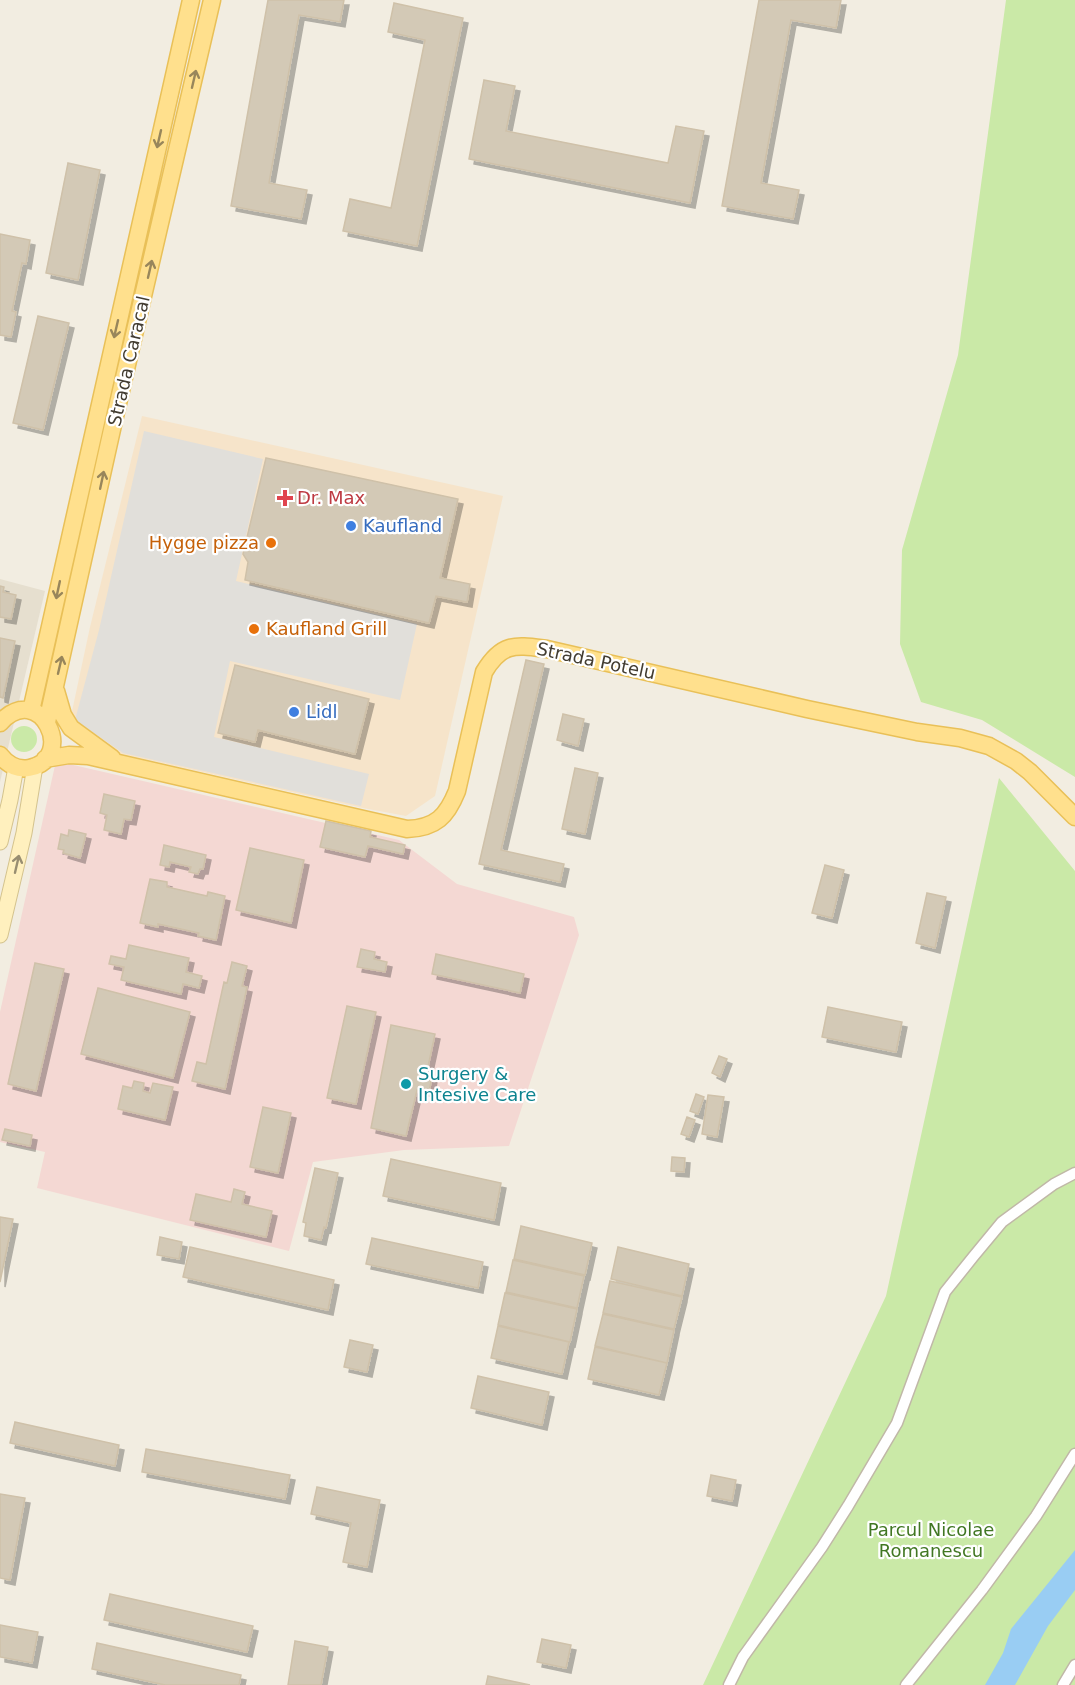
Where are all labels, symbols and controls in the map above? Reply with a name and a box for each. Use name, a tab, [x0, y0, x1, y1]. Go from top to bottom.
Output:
one-way arrow	[188, 70, 200, 89]
one-way arrow	[153, 129, 165, 148]
one-way arrow	[145, 260, 156, 279]
street label: Strada Caracal	[103, 294, 154, 428]
one-way arrow	[110, 319, 122, 338]
one-way arrow	[97, 470, 108, 490]
place label: Dr. Max	[297, 487, 366, 508]
marker: Dr. Max	[278, 491, 292, 505]
place label: Kaufland	[363, 515, 442, 536]
marker: Kaufland	[344, 519, 358, 533]
place label: Hygge pizza	[149, 532, 259, 553]
marker: Hygge pizza	[264, 536, 278, 550]
one-way arrow	[52, 580, 64, 599]
place label: Kaufland Grill	[266, 618, 387, 639]
marker: Kaufland Grill	[247, 622, 261, 636]
street label: Strada Potelu	[535, 638, 657, 683]
one-way arrow	[55, 656, 67, 675]
place label: Lidl	[306, 701, 337, 722]
marker: Lidl	[287, 705, 301, 719]
one-way arrow	[11, 855, 23, 874]
place label: Surgery & Intesive Care	[418, 1063, 536, 1105]
marker: Surgery & Intesive Care	[399, 1077, 413, 1091]
park label: Parcul Nicolae Romanescu	[868, 1519, 994, 1561]

